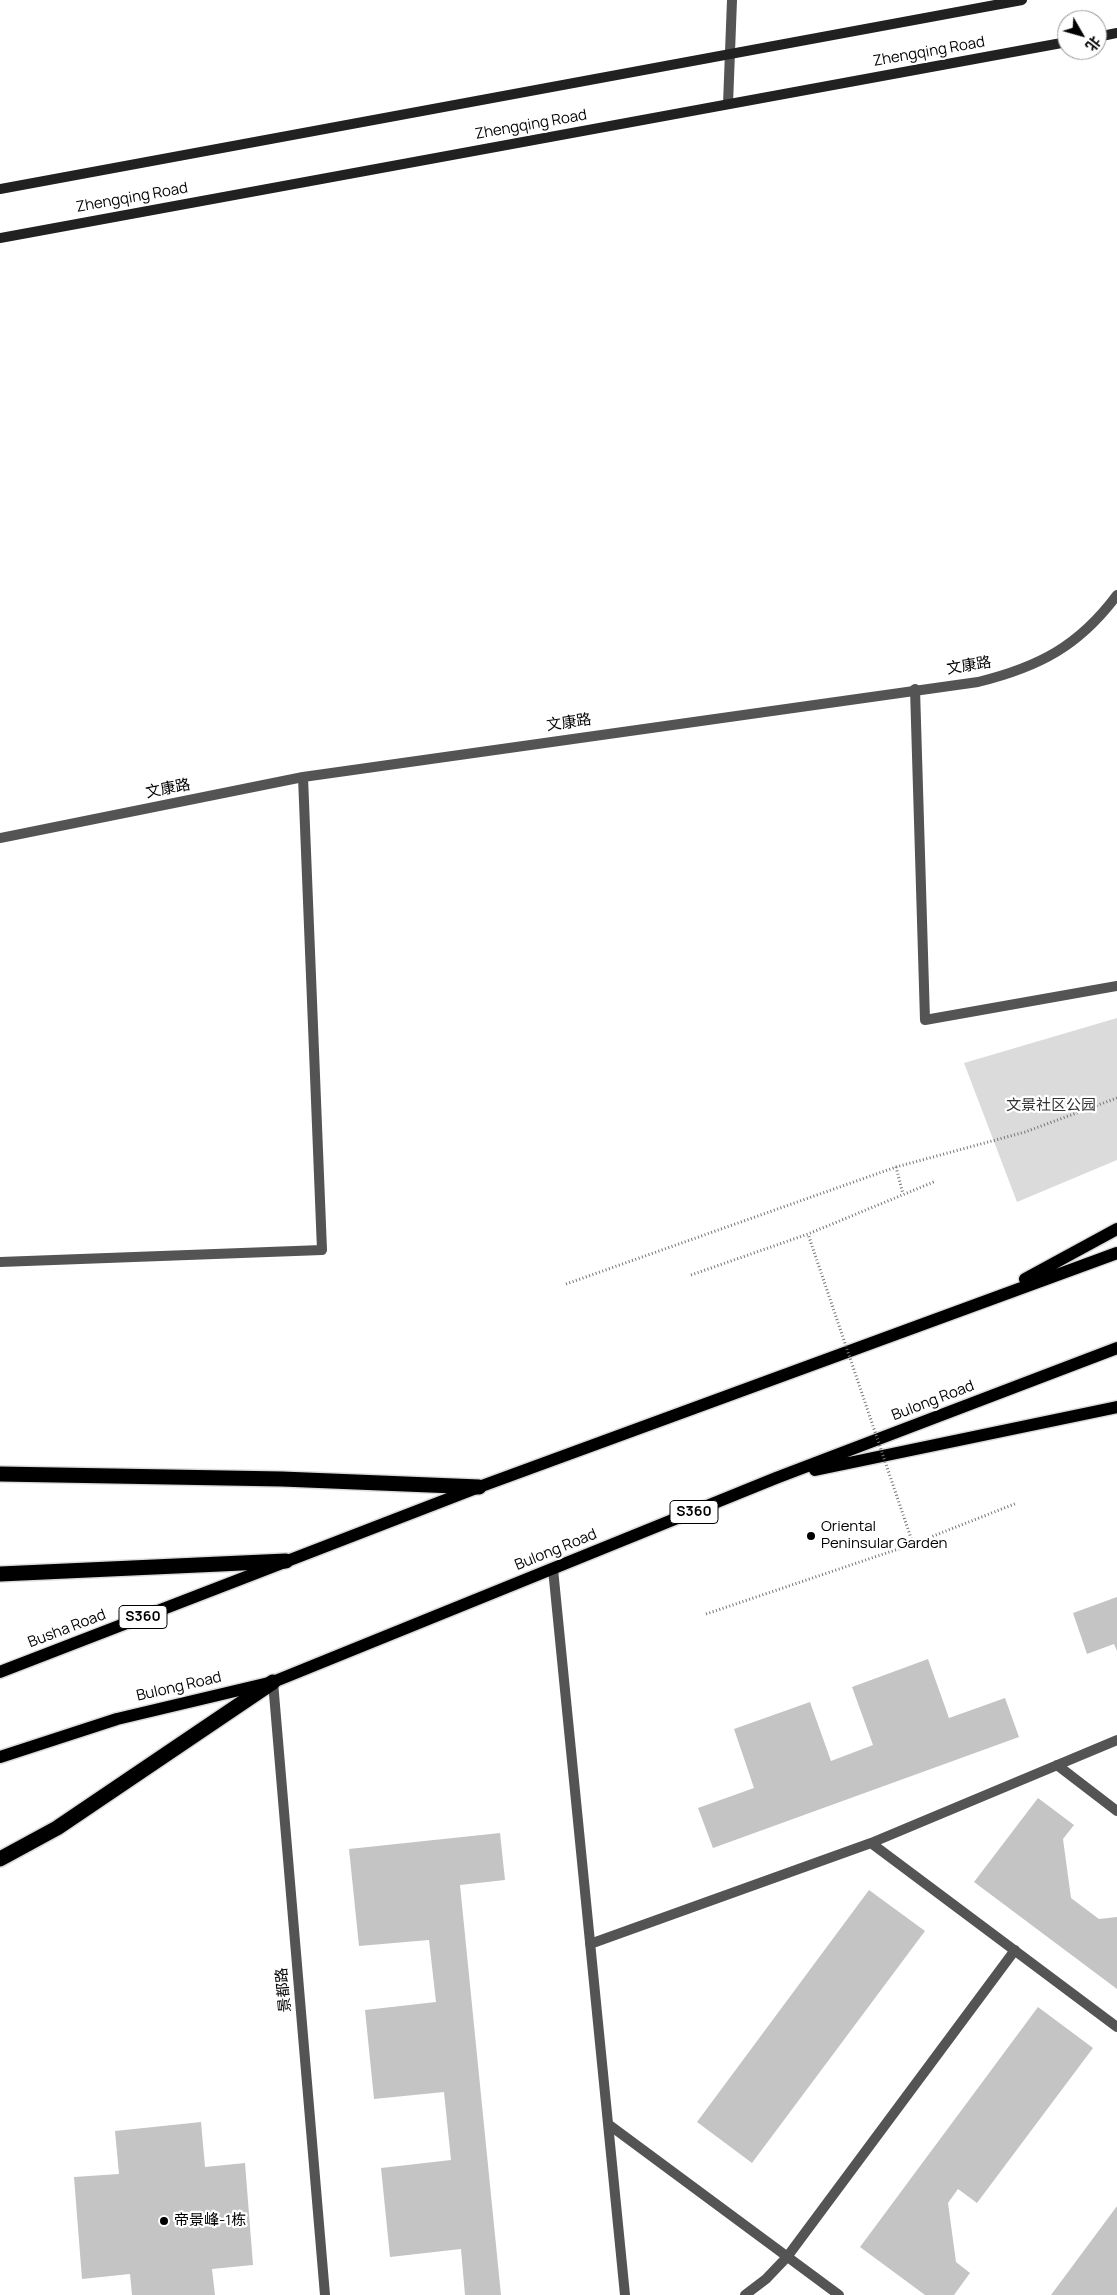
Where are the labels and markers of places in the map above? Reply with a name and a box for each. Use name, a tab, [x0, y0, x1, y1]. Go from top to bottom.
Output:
place label: Oriental Peninsular Garden	[821, 1518, 947, 1553]
marker: Oriental Peninsular Garden	[805, 1530, 817, 1542]
place label: 帝景峰-1栋	[174, 2212, 246, 2230]
marker: 帝景峰-1栋	[158, 2215, 170, 2227]

